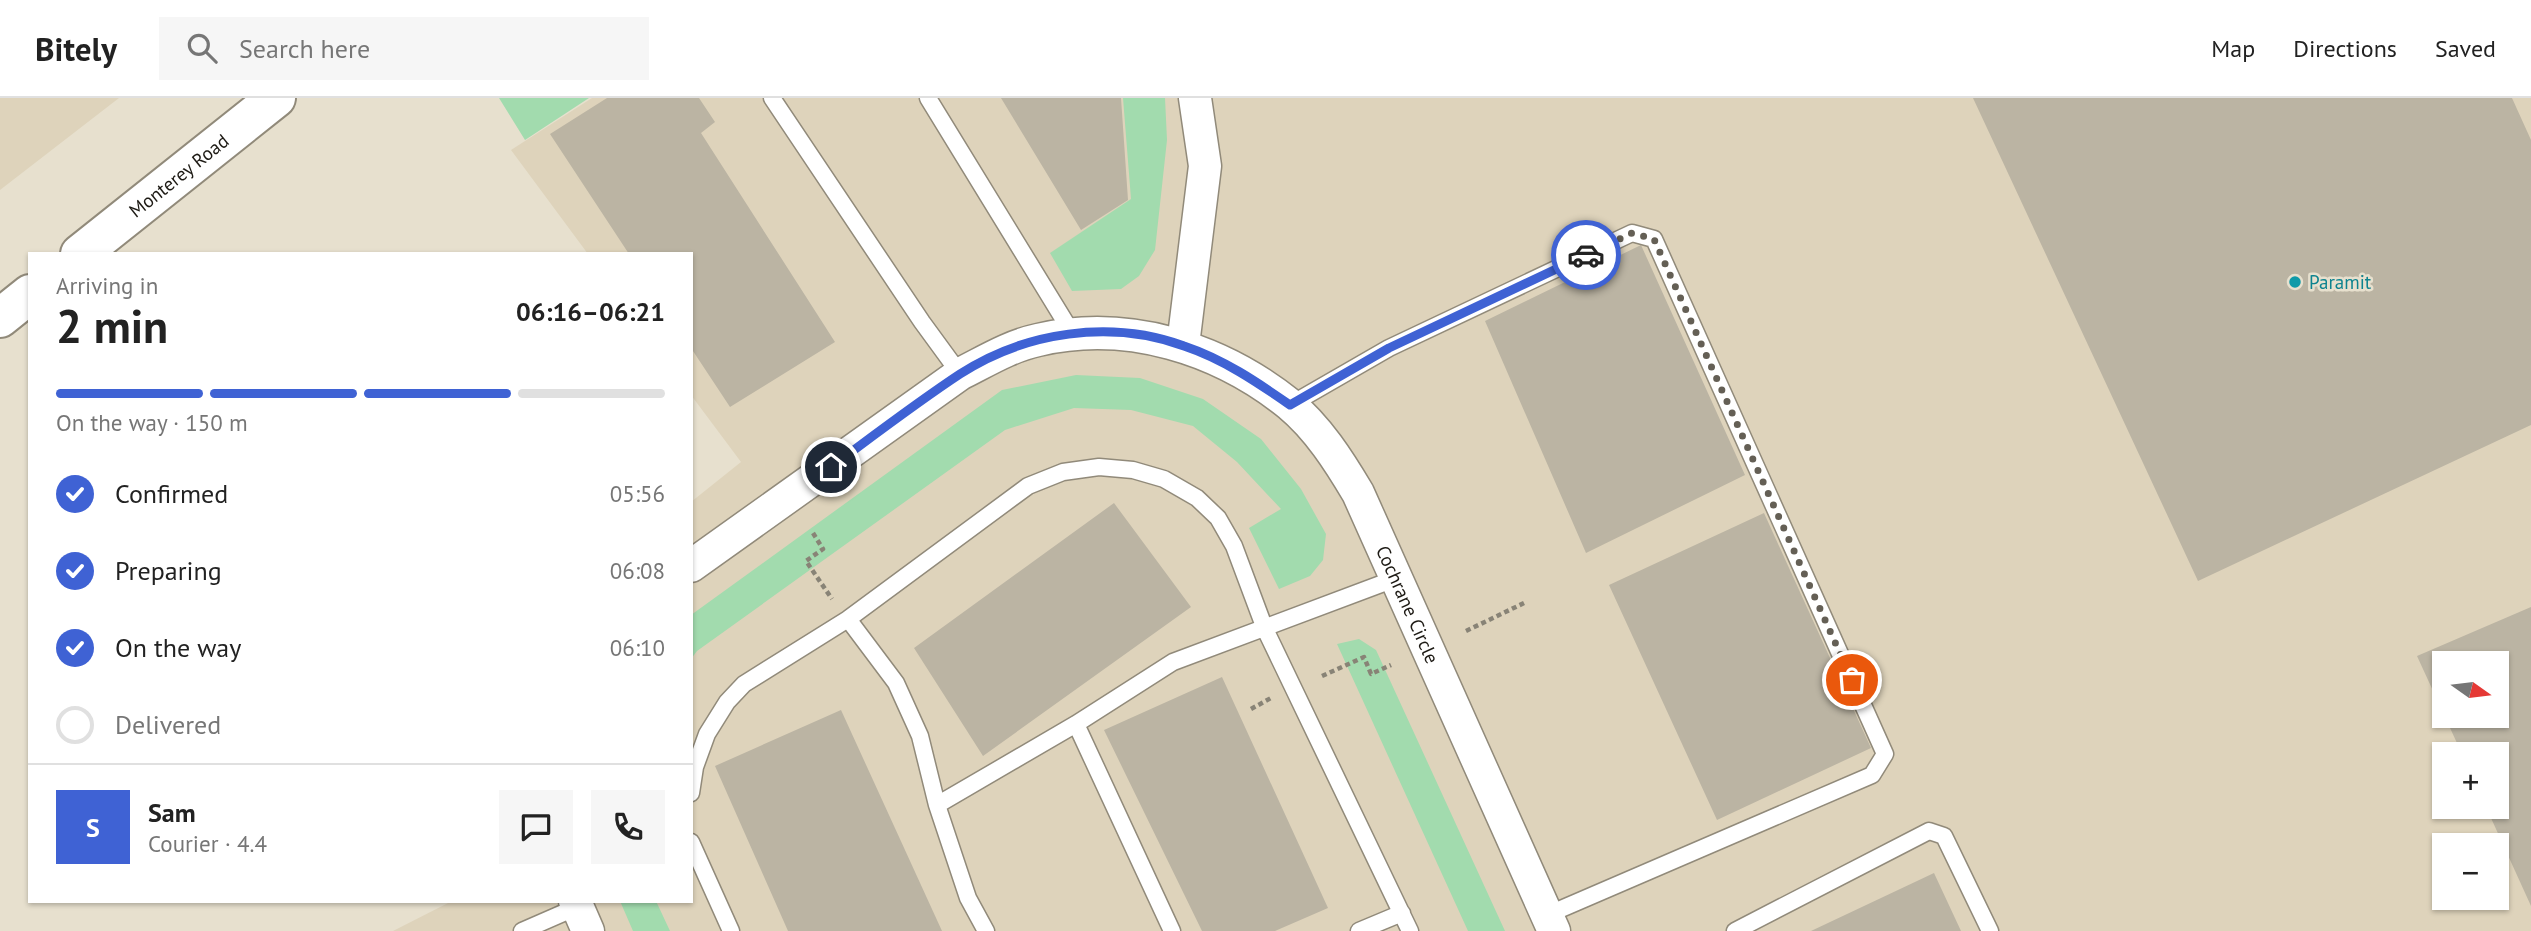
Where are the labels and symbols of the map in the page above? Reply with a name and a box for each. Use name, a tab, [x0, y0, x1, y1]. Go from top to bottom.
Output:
street label: Monterey Road	[124, 129, 233, 223]
courier	[1551, 220, 1621, 290]
place label: Paramit	[2309, 270, 2372, 294]
marker: Paramit	[2287, 274, 2303, 290]
pin	[801, 437, 861, 497]
street label: Cochrane Circle	[1371, 542, 1445, 667]
pin	[1822, 650, 1882, 710]
north arrow	[2432, 651, 2510, 728]

